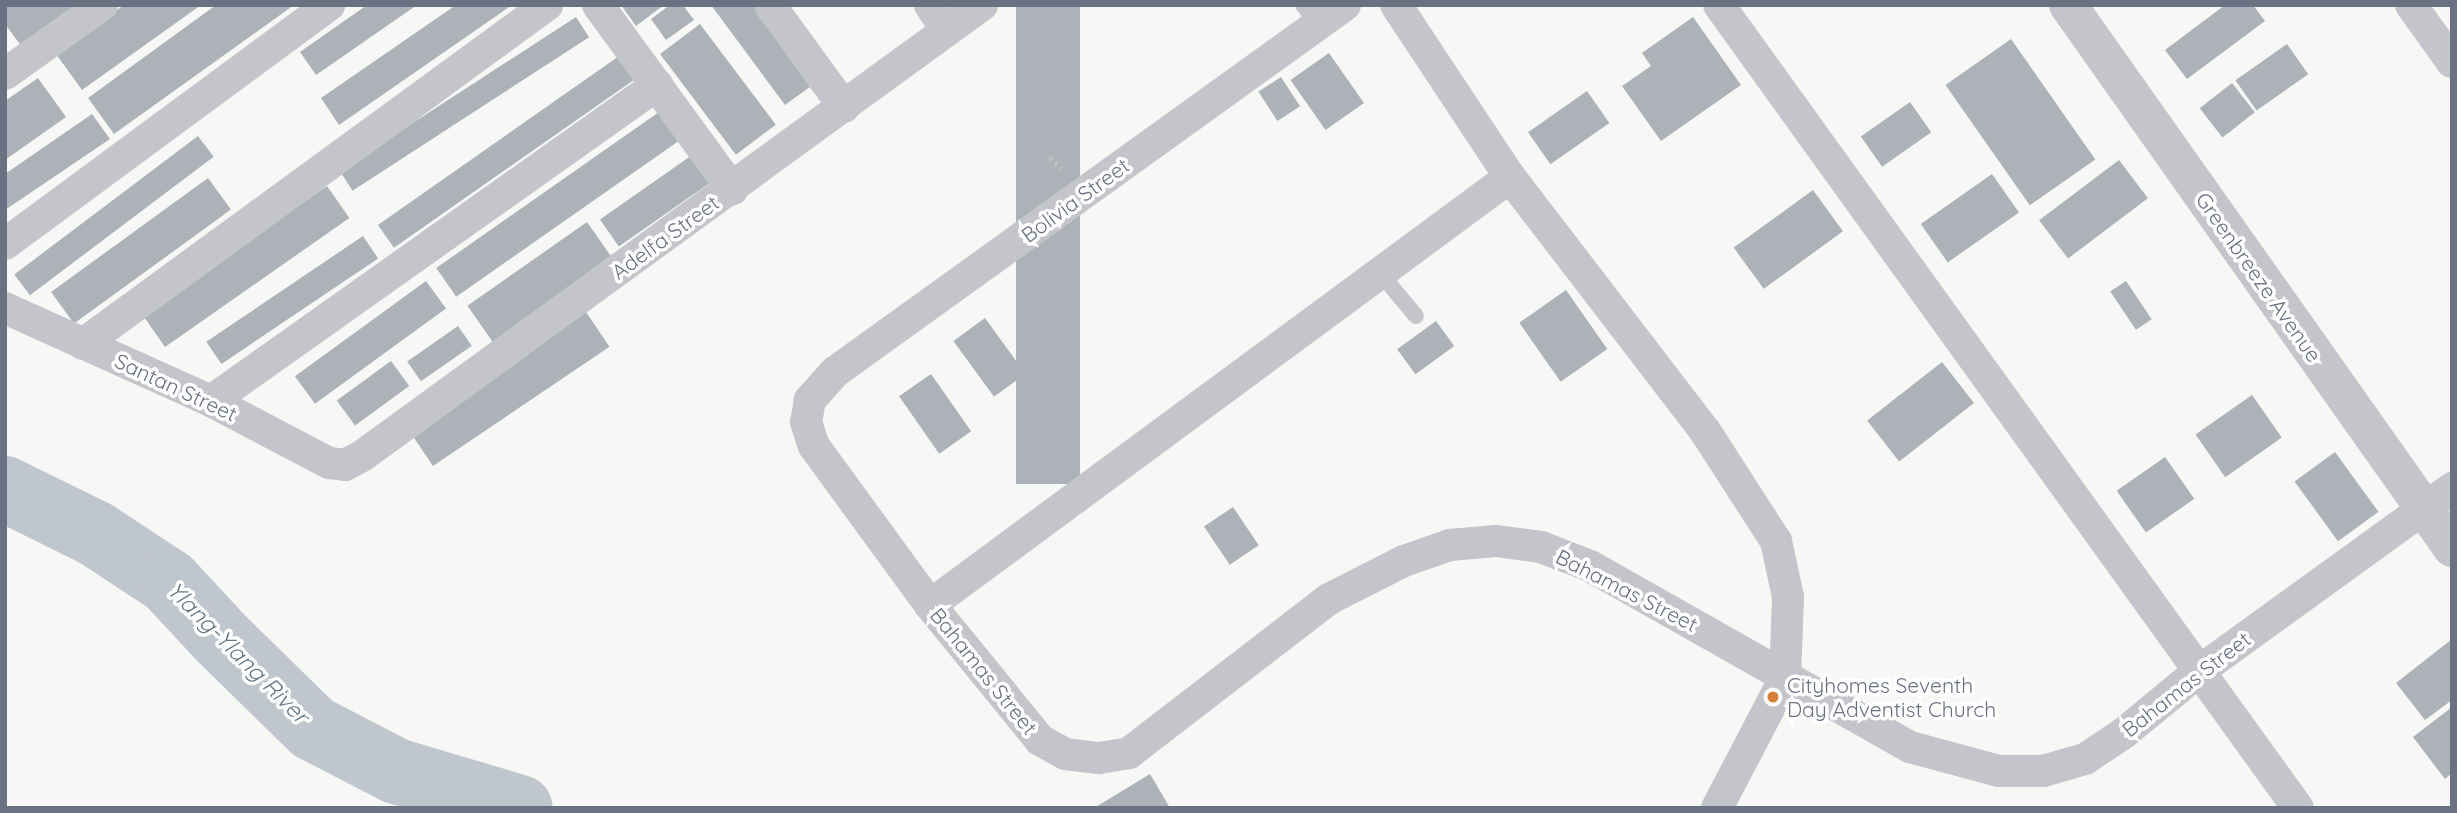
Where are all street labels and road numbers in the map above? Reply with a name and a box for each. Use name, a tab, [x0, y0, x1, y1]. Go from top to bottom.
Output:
street label: Bolivia Street	[1016, 152, 1134, 248]
street label: Greenbreeze Avenue	[2191, 187, 2327, 367]
street label: Adelfa Street	[606, 190, 724, 284]
street label: Santan Street	[111, 348, 241, 426]
street label: Bahamas Street	[1552, 543, 1702, 637]
street label: Bahamas Street	[925, 602, 1043, 740]
street label: Bahamas Street	[2117, 626, 2255, 742]

